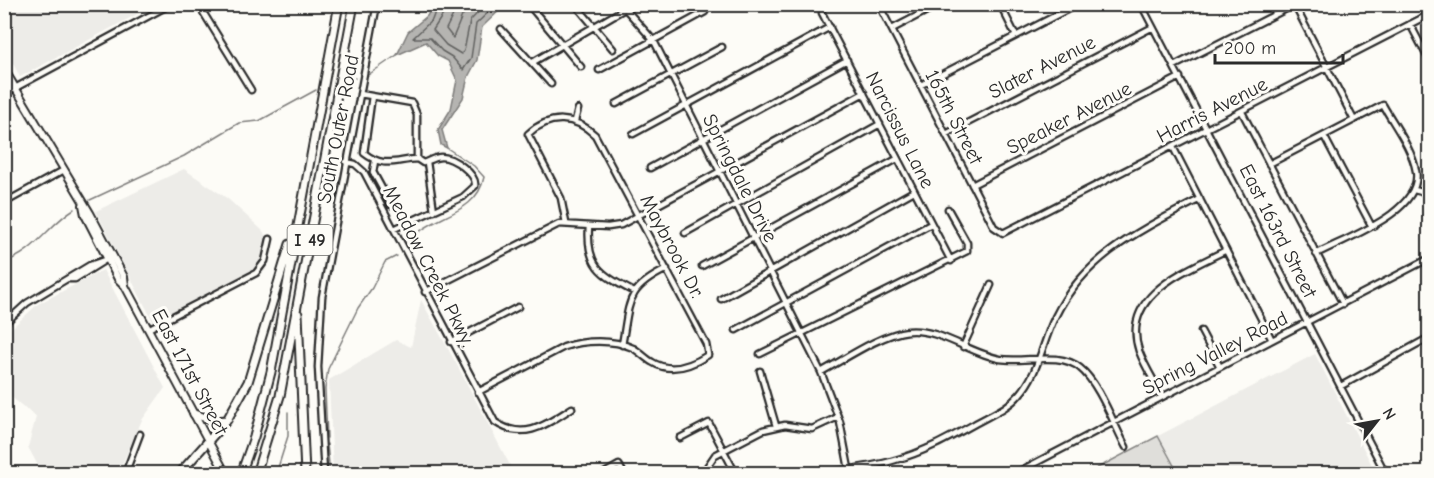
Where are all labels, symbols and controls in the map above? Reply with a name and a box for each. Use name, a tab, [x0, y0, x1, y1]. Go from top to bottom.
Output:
scale bar	[1215, 27, 1342, 65]
street label: Slater Avenue	[985, 30, 1099, 104]
text: 200 m	[1224, 38, 1276, 59]
street label: South Outer Road	[312, 53, 364, 205]
street label: 165th Street	[920, 66, 988, 169]
street label: Narcissus Lane	[861, 68, 939, 192]
street label: Harris Avenue	[1153, 72, 1271, 148]
street label: Speaker Avenue	[1003, 77, 1135, 159]
street label: Springdale Drive	[698, 110, 782, 246]
street label: East 163rd Street	[1234, 160, 1322, 303]
street label: Meadow Creek Pkwy.	[378, 182, 480, 350]
street label: Maybrook Dr.	[635, 191, 709, 301]
road number: I 49	[288, 225, 332, 255]
street label: East 171st Street	[147, 305, 233, 440]
street label: Spring Valley Road	[1139, 306, 1291, 400]
north arrow	[1347, 391, 1407, 451]
text: N	[1379, 405, 1399, 423]

